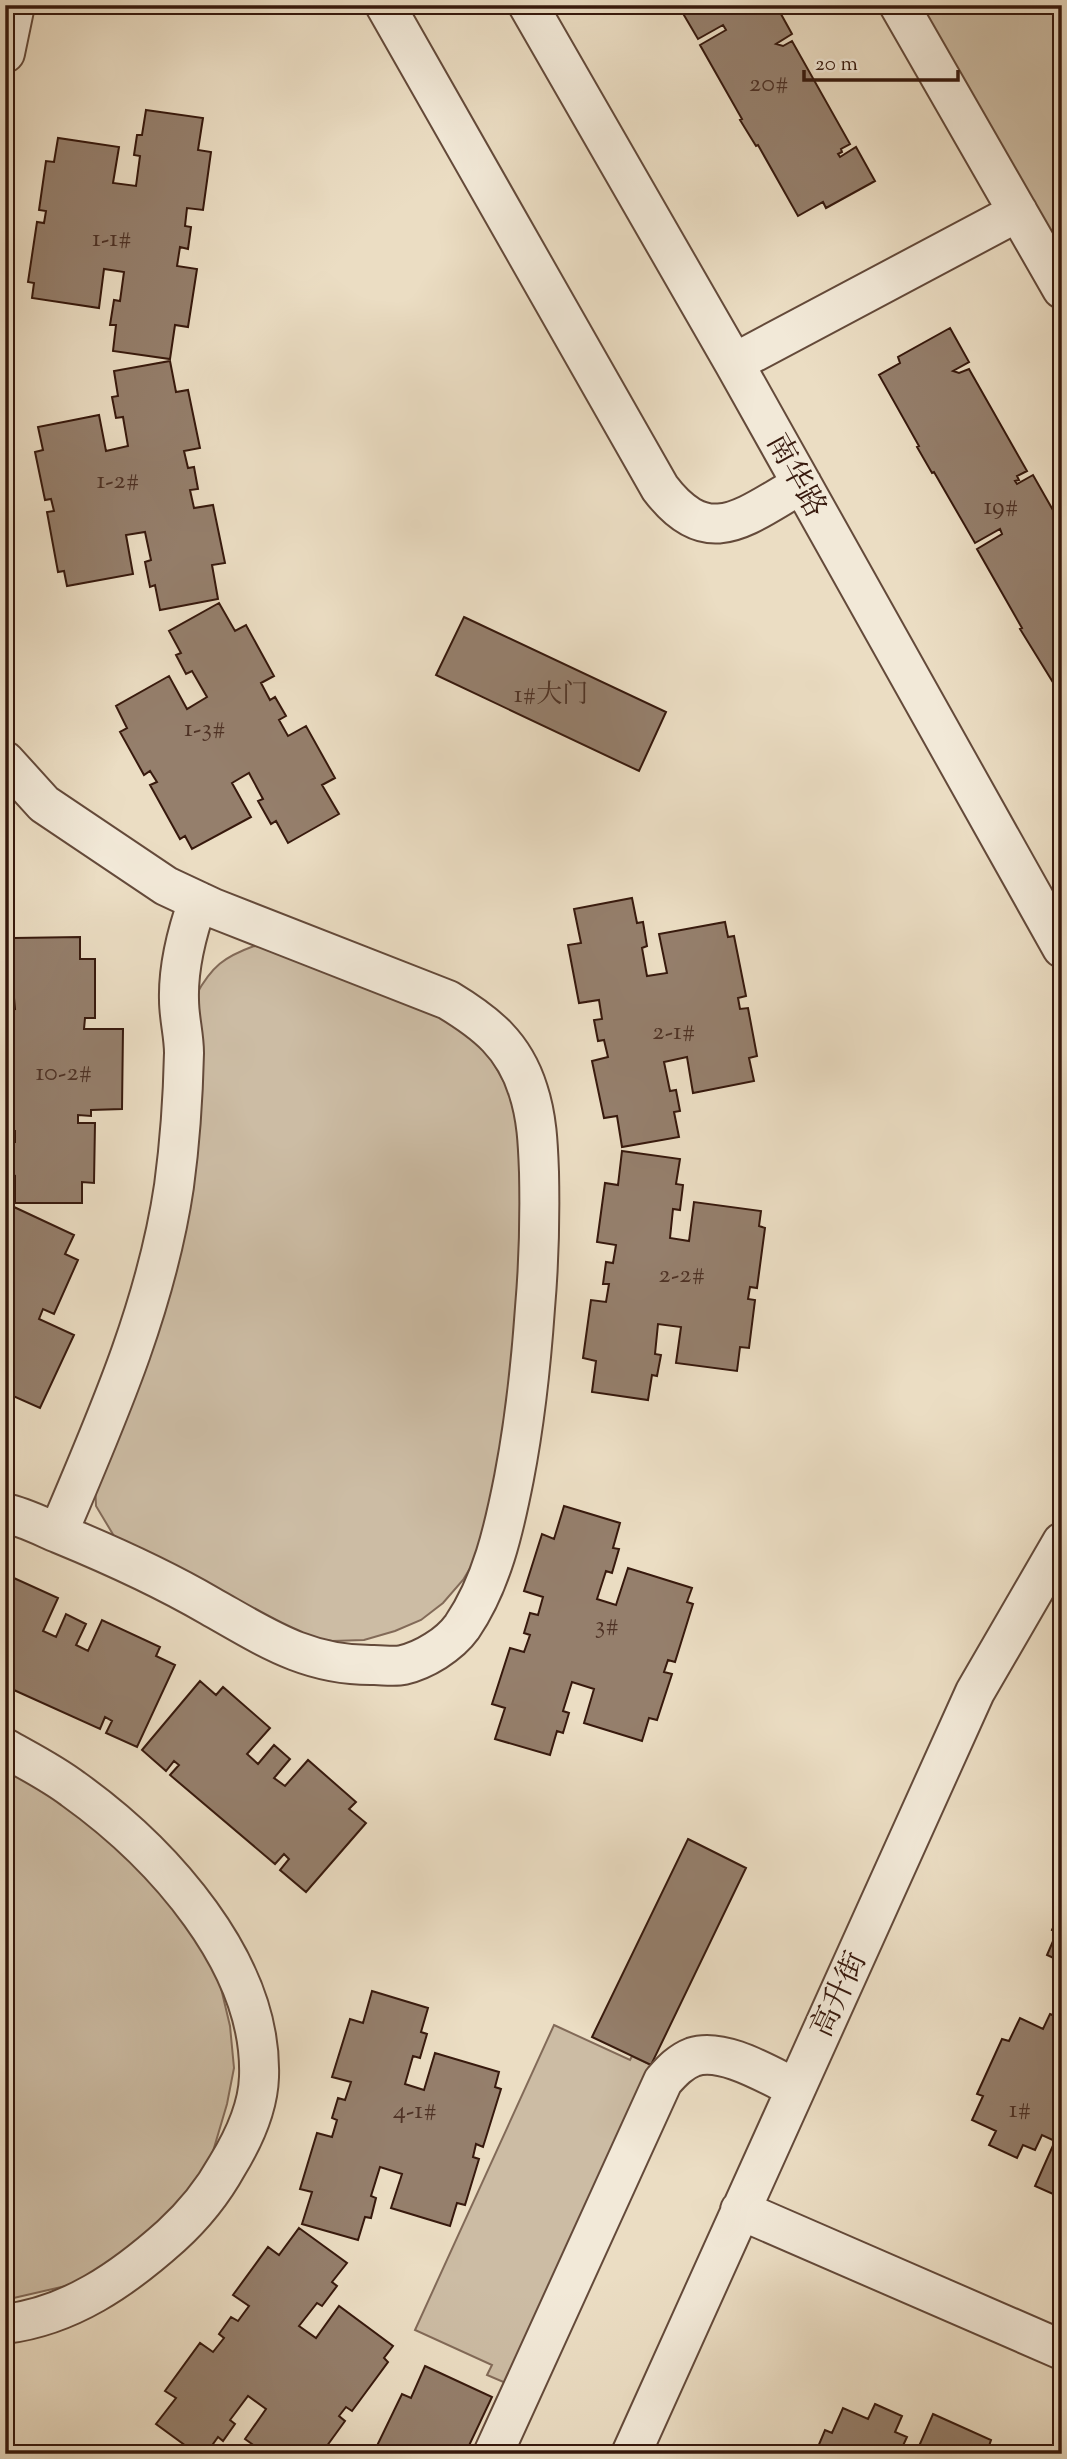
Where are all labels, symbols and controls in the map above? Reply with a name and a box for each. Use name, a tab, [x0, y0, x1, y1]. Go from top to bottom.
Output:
scale bar	[804, 38, 958, 82]
text: 20 m	[815, 50, 858, 80]
house number: 20#	[749, 66, 789, 103]
house number: 1-1#	[92, 221, 132, 258]
street label: 南华路	[754, 426, 835, 526]
house number: 1-2#	[96, 463, 140, 500]
house number: 19#	[983, 489, 1019, 526]
house number: 1#大门	[514, 677, 588, 714]
house number: 1-3#	[184, 711, 226, 748]
house number: 2-1#	[652, 1014, 696, 1051]
house number: 10-2#	[36, 1055, 92, 1092]
house number: 2-2#	[659, 1257, 705, 1294]
house number: 3#	[595, 1608, 619, 1645]
street label: 高升街	[802, 1945, 879, 2045]
house number: 1#	[1009, 2092, 1031, 2129]
house number: 4-1#	[393, 2093, 437, 2130]

